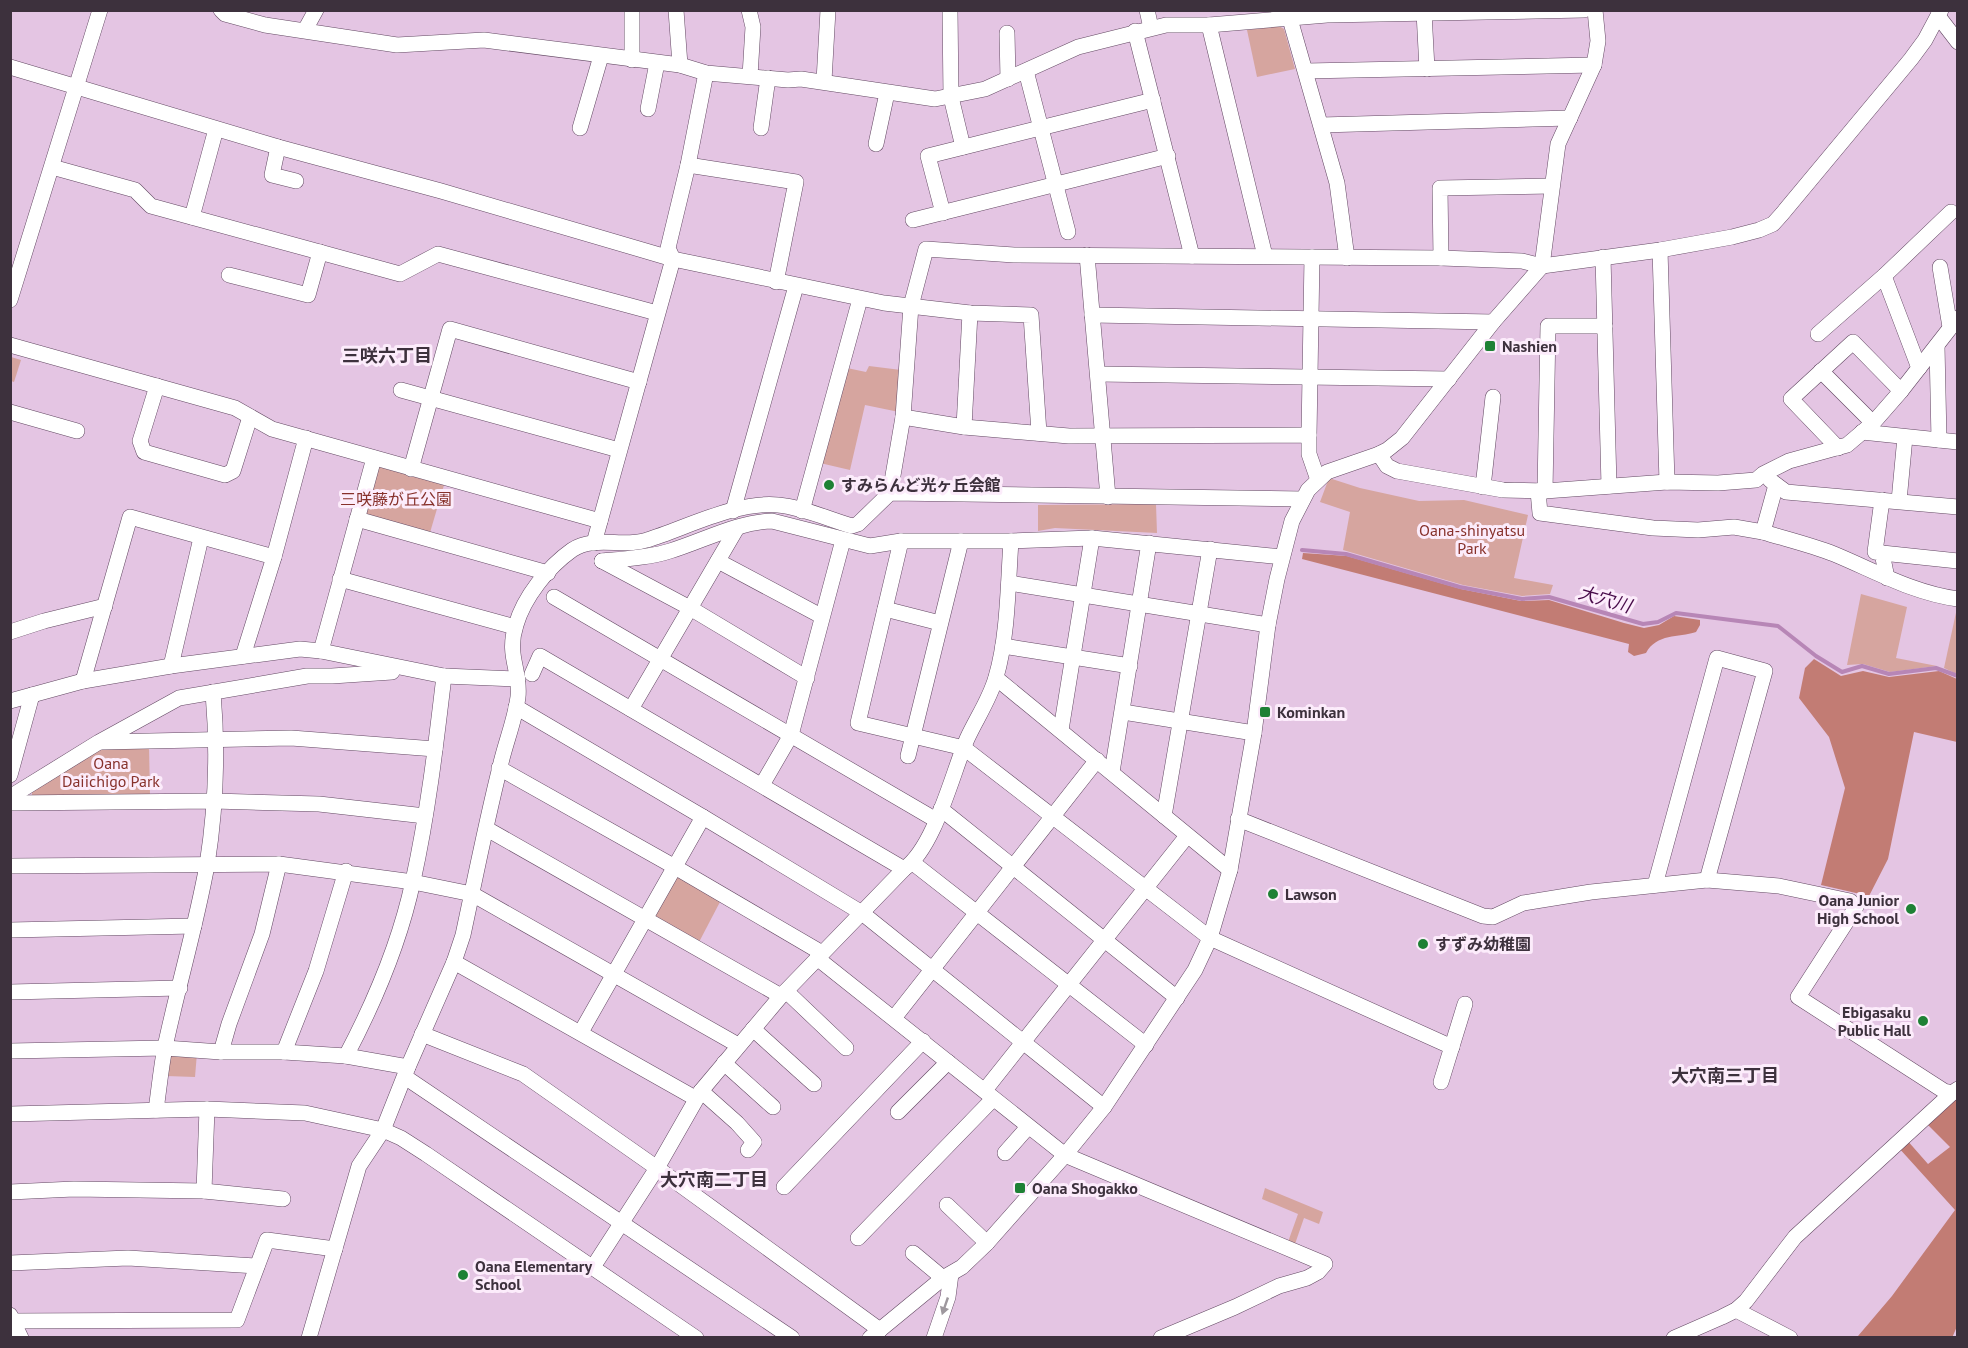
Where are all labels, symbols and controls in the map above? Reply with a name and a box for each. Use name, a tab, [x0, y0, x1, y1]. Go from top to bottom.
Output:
place label: Nashien	[1502, 336, 1557, 356]
marker: Nashien	[1483, 339, 1497, 353]
district label: 三咲六丁目	[342, 344, 432, 367]
place label: すみらんど光ヶ丘会館	[841, 475, 1001, 495]
marker: すみらんど光ヶ丘会館	[822, 478, 836, 492]
park label: 三咲藤が丘公園	[340, 489, 452, 509]
park label: Oana-shinyatsu Park	[1419, 520, 1525, 558]
water label: 大穴川	[1576, 581, 1636, 618]
place label: Kominkan	[1277, 702, 1345, 722]
marker: Kominkan	[1258, 705, 1272, 719]
park label: Oana Daiichigo Park	[62, 753, 160, 791]
place label: Lawson	[1285, 884, 1337, 904]
marker: Lawson	[1266, 887, 1280, 901]
place label: Oana Junior High School	[1817, 890, 1899, 928]
marker: Oana Junior High School	[1904, 902, 1918, 916]
place label: すずみ幼稚園	[1435, 934, 1531, 954]
marker: すずみ幼稚園	[1416, 937, 1430, 951]
place label: Ebigasaku Public Hall	[1838, 1002, 1911, 1040]
marker: Ebigasaku Public Hall	[1916, 1014, 1930, 1028]
district label: 大穴南三丁目	[1671, 1064, 1779, 1087]
district label: 大穴南二丁目	[660, 1168, 768, 1191]
place label: Oana Shogakko	[1032, 1178, 1138, 1198]
marker: Oana Shogakko	[1013, 1181, 1027, 1195]
place label: Oana Elementary School	[475, 1256, 592, 1294]
marker: Oana Elementary School	[456, 1268, 470, 1282]
one-way arrow	[939, 1297, 949, 1315]

